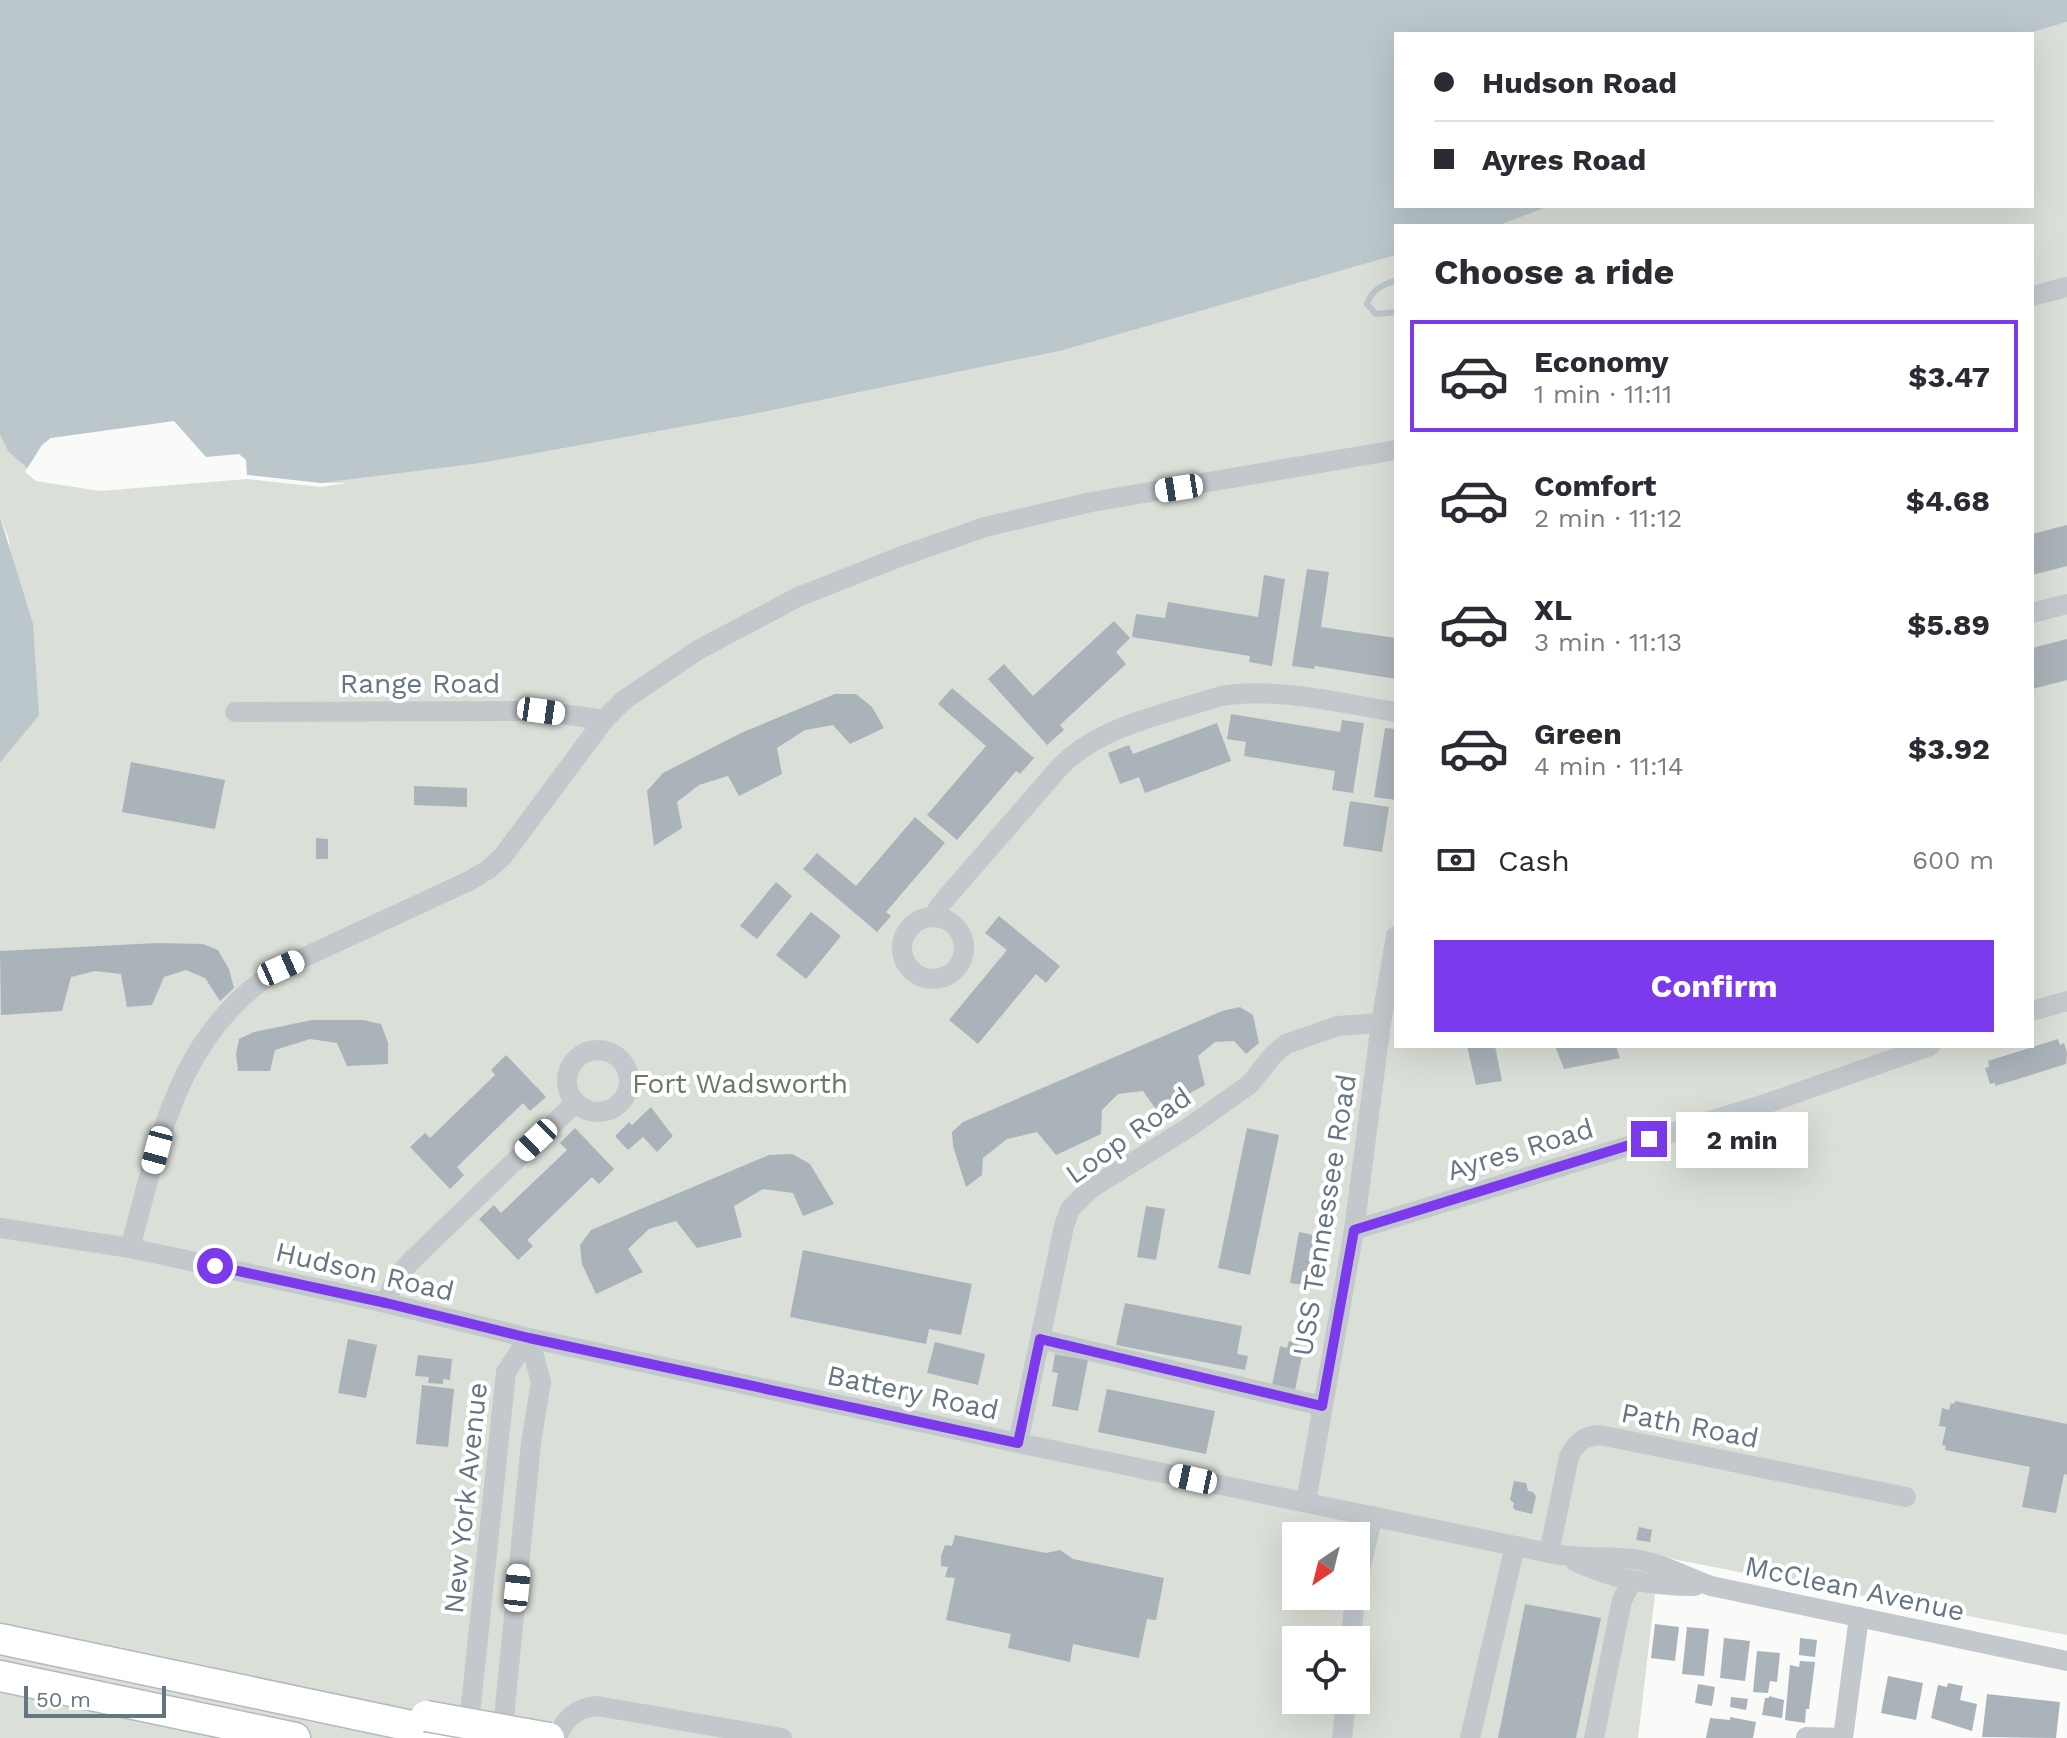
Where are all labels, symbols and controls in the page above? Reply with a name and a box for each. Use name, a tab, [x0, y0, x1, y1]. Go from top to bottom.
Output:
text: Hudson Road	[1482, 65, 1677, 100]
text: Ayres Road	[1482, 142, 1646, 177]
text: Choose a ride	[1434, 251, 1674, 293]
icon: car	[1438, 340, 1510, 412]
text: Economy	[1534, 344, 1669, 379]
text: $3.47	[1908, 359, 1990, 394]
text: 1 min · 11:11	[1534, 379, 1672, 409]
icon: car	[1438, 464, 1510, 536]
text: Comfort	[1534, 468, 1656, 503]
car	[1153, 472, 1205, 504]
text: $4.68	[1906, 483, 1990, 518]
text: 2 min · 11:12	[1534, 503, 1682, 533]
icon: car	[1438, 588, 1510, 660]
text: XL	[1534, 592, 1572, 627]
text: $5.89	[1907, 607, 1990, 642]
text: 3 min · 11:13	[1534, 627, 1682, 657]
street label: Range Road	[340, 667, 500, 700]
car	[516, 696, 566, 726]
icon: car	[1438, 712, 1510, 784]
text: Green	[1534, 716, 1622, 751]
text: $3.92	[1908, 731, 1990, 766]
text: 4 min · 11:14	[1534, 751, 1684, 781]
icon: cash	[1434, 838, 1478, 882]
text: Cash	[1498, 843, 1570, 878]
text: 600 m	[1912, 845, 1994, 875]
button: Confirm	[1434, 940, 1994, 1032]
car	[254, 947, 308, 989]
park label: Fort Wadsworth	[632, 1067, 848, 1100]
street label: USS Tennessee Road	[1286, 1072, 1363, 1358]
street label: Loop Road	[1059, 1080, 1197, 1191]
callout: 2 min	[1677, 1111, 1809, 1167]
street label: Ayres Road	[1443, 1112, 1597, 1187]
car	[510, 1115, 562, 1165]
route end	[1631, 1121, 1667, 1157]
car	[139, 1124, 175, 1176]
text: 2 min	[1706, 1125, 1778, 1155]
street label: Hudson Road	[273, 1235, 457, 1308]
route start	[197, 1248, 233, 1284]
street label: Battery Road	[824, 1358, 1002, 1427]
street label: New York Avenue	[437, 1381, 494, 1615]
street label: Path Road	[1618, 1396, 1761, 1455]
car	[1167, 1462, 1219, 1496]
north arrow	[1282, 1522, 1370, 1610]
map controls	[1282, 1522, 1370, 1714]
street label: McClean Avenue	[1742, 1549, 1968, 1628]
car	[503, 1563, 531, 1613]
button: locate	[1282, 1626, 1370, 1714]
scale bar	[24, 1682, 166, 1718]
text: 50 m	[36, 1687, 91, 1712]

